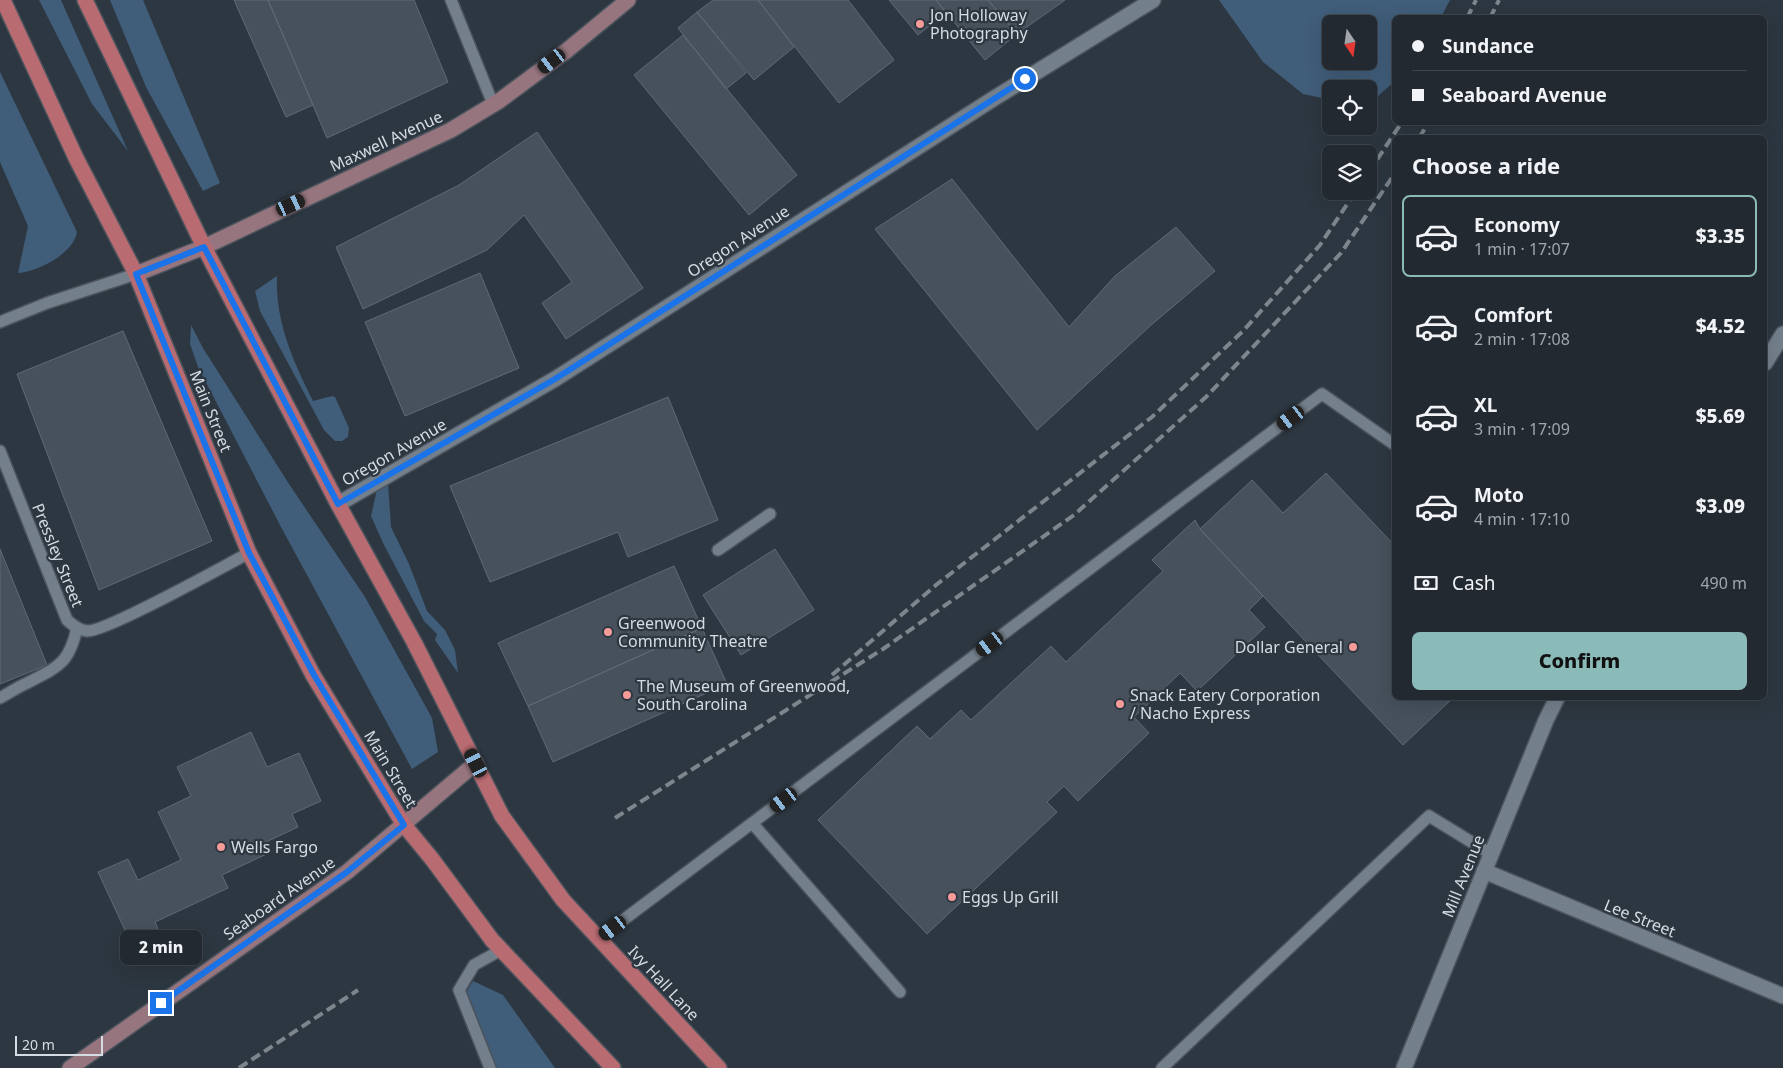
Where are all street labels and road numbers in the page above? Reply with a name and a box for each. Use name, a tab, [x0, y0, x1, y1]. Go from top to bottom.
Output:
street label: Maxwell Avenue	[326, 105, 446, 177]
street label: Oregon Avenue	[683, 200, 793, 282]
street label: Main Street	[185, 367, 237, 455]
street label: Oregon Avenue	[338, 413, 450, 491]
street label: Pressley Street	[27, 500, 89, 610]
street label: Main Street	[359, 726, 423, 812]
street label: Mill Avenue	[1436, 831, 1490, 921]
street label: Seaboard Avenue	[219, 851, 339, 945]
street label: Lee Street	[1601, 894, 1679, 942]
street label: Ivy Hall Lane	[623, 941, 705, 1025]

